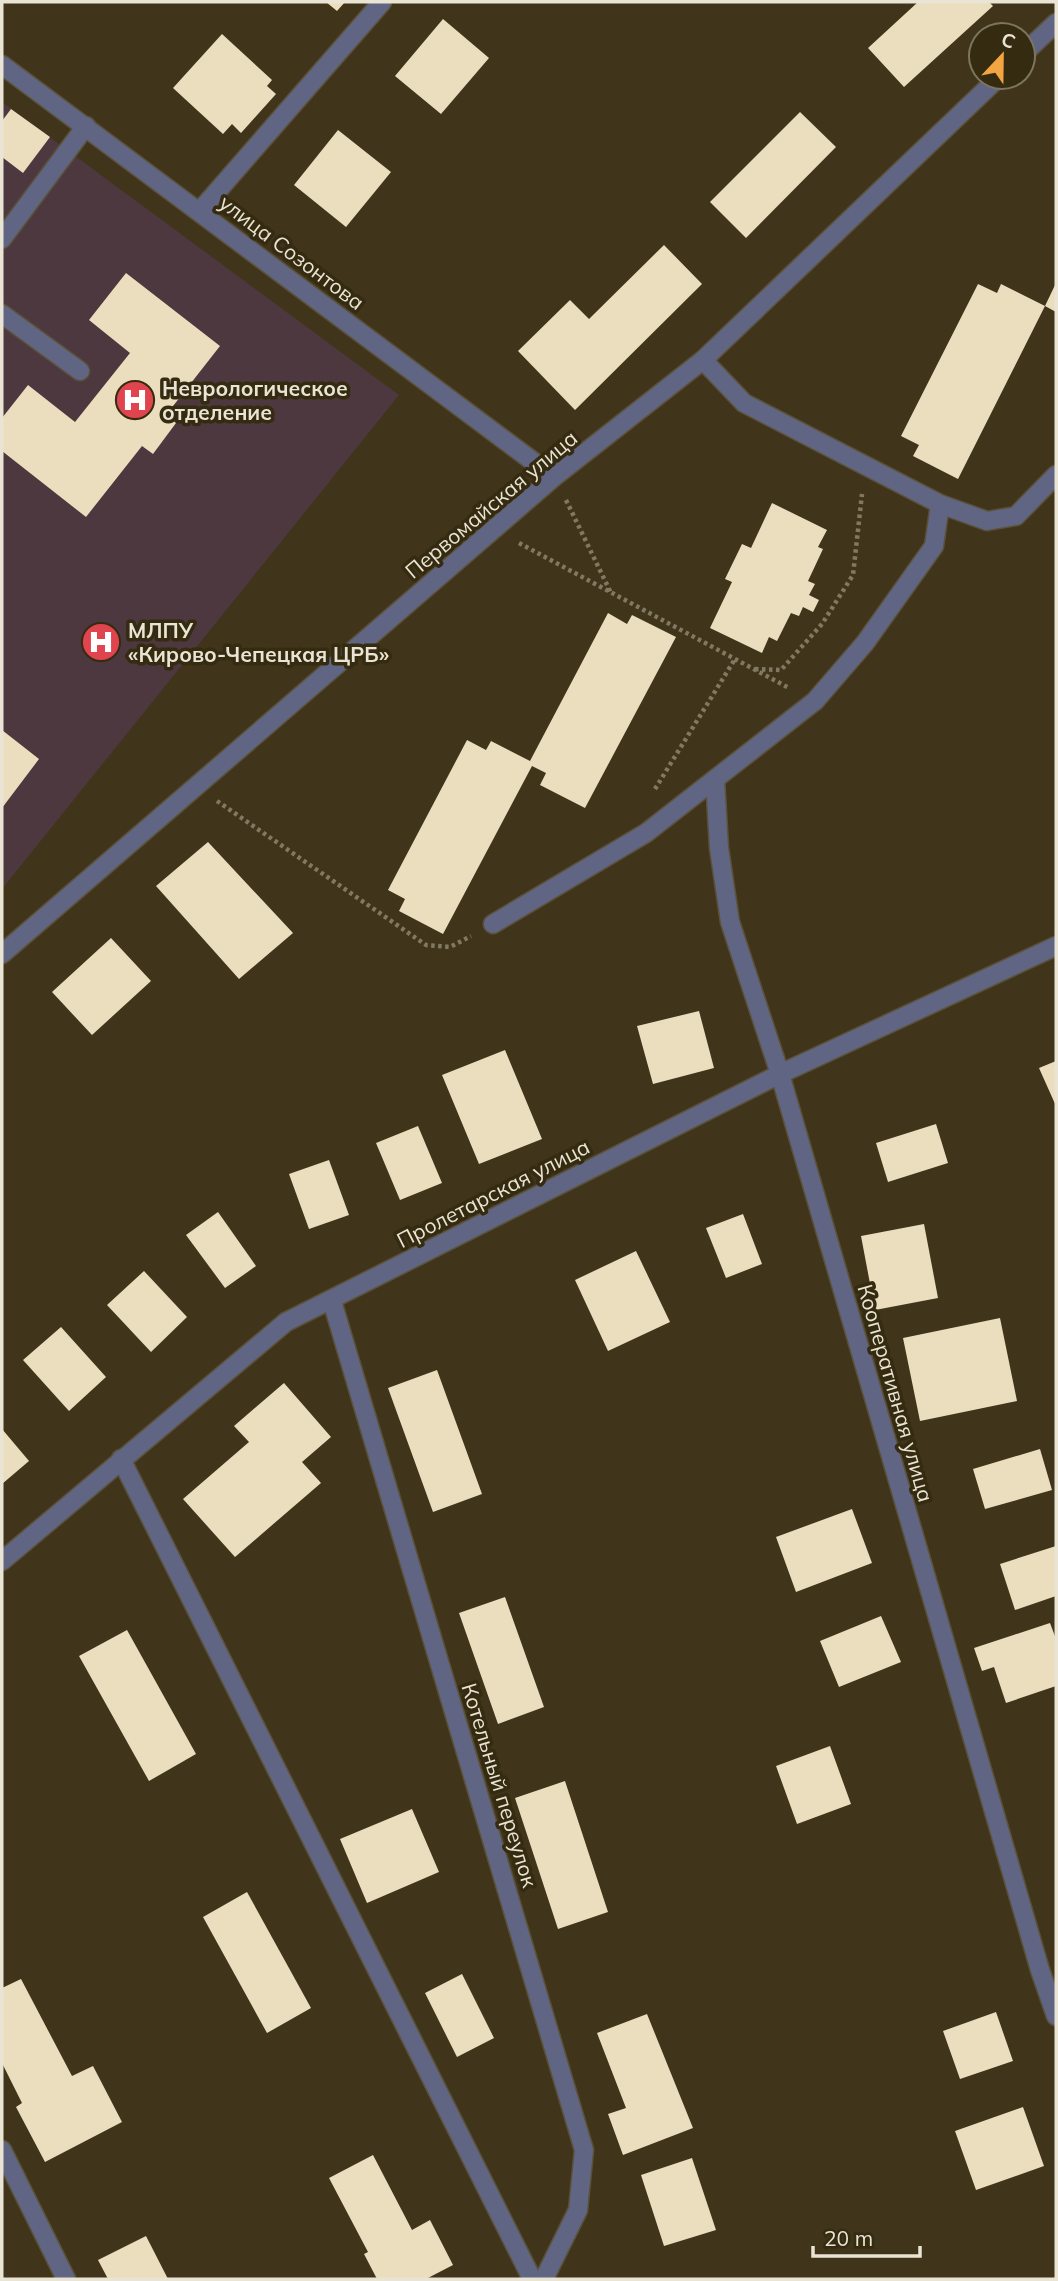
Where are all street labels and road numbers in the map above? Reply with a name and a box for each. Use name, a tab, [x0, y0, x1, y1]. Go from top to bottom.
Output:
street label: улица Созонтова	[214, 189, 370, 315]
street label: Первомайская улица	[400, 424, 582, 584]
street label: Пролетарская улица	[392, 1133, 594, 1253]
street label: Кооперативная улица	[852, 1281, 940, 1505]
street label: Котельный переулок	[457, 1680, 544, 1891]

